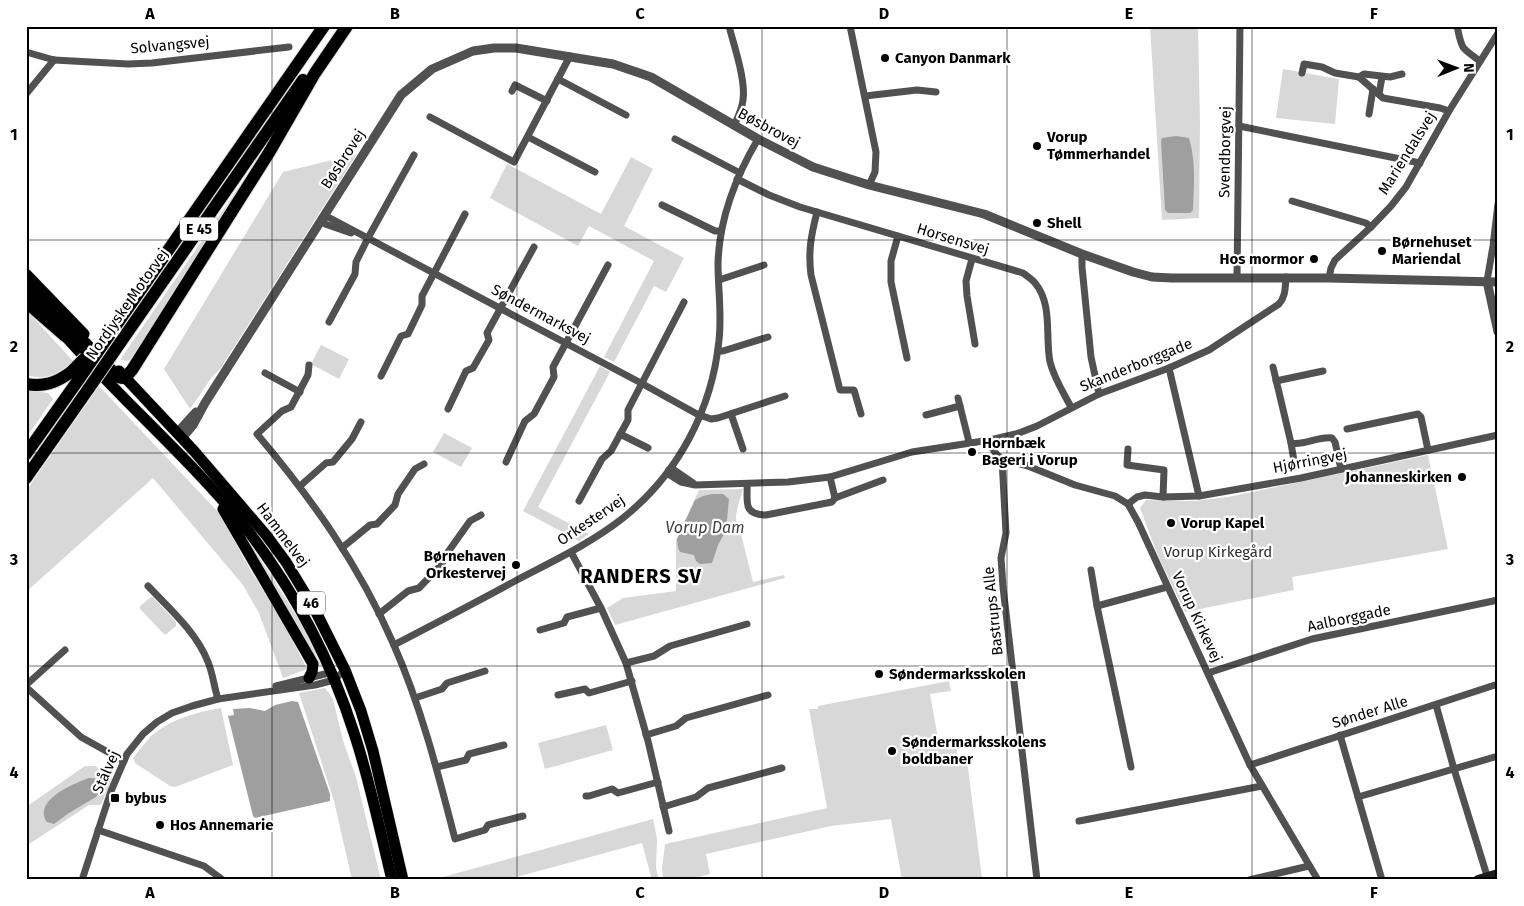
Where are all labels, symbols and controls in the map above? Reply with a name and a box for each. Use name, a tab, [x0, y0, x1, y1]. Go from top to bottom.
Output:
text: A	[144, 4, 155, 23]
text: B	[390, 4, 400, 23]
text: C	[635, 4, 645, 23]
text: D	[879, 4, 889, 23]
text: E	[1125, 4, 1133, 23]
text: F	[1370, 4, 1378, 23]
street label: Solvangsvej	[130, 33, 210, 57]
north arrow	[1432, 42, 1482, 92]
place label: Canyon Danmark	[895, 49, 1011, 67]
marker: Canyon Danmark	[879, 52, 891, 64]
text: N	[1460, 63, 1477, 73]
street label: Bøsbrovej	[735, 104, 803, 152]
street label: Svendborgvej	[1215, 106, 1235, 198]
street label: Mariendalsvej	[1374, 108, 1440, 198]
text: 1	[10, 125, 18, 144]
text: 1	[1506, 125, 1514, 144]
street label: Bøsbrovej	[317, 126, 369, 192]
place label: Vorup Tømmerhandel	[1046, 128, 1150, 163]
marker: Vorup Tømmerhandel	[1031, 140, 1043, 152]
place label: Shell	[1047, 214, 1082, 232]
marker: Shell	[1031, 217, 1043, 229]
road number: E 45	[180, 218, 218, 240]
street label: Horsensvej	[915, 219, 991, 259]
place label: Børnehuset Mariendal	[1392, 233, 1472, 268]
street label: Nordjyske Motorvej	[82, 245, 172, 363]
marker: Børnehuset Mariendal	[1376, 245, 1388, 257]
place label: Hos mormor	[1220, 250, 1305, 268]
marker: Hos mormor	[1308, 253, 1320, 265]
street label: Søndermarksvej	[488, 280, 594, 348]
street label: Skanderborggade	[1077, 334, 1195, 396]
text: 2	[10, 337, 18, 356]
text: 2	[1506, 337, 1514, 356]
place label: Hornbæk Bageri i Vorup	[982, 434, 1078, 469]
street label: Hjørringvej	[1271, 445, 1349, 477]
marker: Hornbæk Bageri i Vorup	[966, 446, 978, 458]
place label: Johanneskirken	[1344, 468, 1452, 486]
marker: Johanneskirken	[1456, 471, 1468, 483]
street label: Orkestervej	[554, 491, 628, 549]
street label: Hammelvej	[253, 499, 313, 571]
place label: Vorup Kapel	[1180, 514, 1265, 532]
marker: Vorup Kapel	[1165, 517, 1177, 529]
water label: Vorup Dam	[665, 518, 745, 537]
park label: Vorup Kirkegård	[1164, 543, 1272, 561]
place label: Børnehaven Orkestervej	[424, 547, 506, 582]
text: 3	[9, 550, 18, 569]
text: 3	[1505, 550, 1514, 569]
marker: Børnehaven Orkestervej	[510, 559, 522, 571]
district label: RANDERS SV	[580, 564, 702, 588]
street label: Bastrups Alle	[979, 566, 1007, 656]
street label: Vorup Kirkevej	[1168, 569, 1226, 665]
road number: 46	[297, 592, 325, 614]
street label: Aalborggade	[1306, 600, 1392, 636]
place label: Søndermarksskolen	[889, 665, 1026, 683]
marker: Søndermarksskolen	[873, 668, 885, 680]
street label: Sønder Alle	[1330, 692, 1410, 732]
place label: Søndermarksskolens boldbaner	[902, 733, 1046, 768]
marker: Søndermarksskolens boldbaner	[886, 745, 898, 757]
street label: Stålvej	[89, 748, 123, 796]
text: 4	[9, 763, 19, 782]
text: 4	[1505, 763, 1515, 782]
place label: bybus	[125, 789, 166, 807]
marker: bybus	[109, 792, 121, 804]
place label: Hos Annemarie	[170, 816, 273, 834]
marker: Hos Annemarie	[154, 819, 166, 831]
text: A	[144, 883, 155, 902]
text: B	[390, 883, 400, 902]
text: C	[635, 883, 645, 902]
text: D	[879, 883, 889, 902]
text: E	[1125, 883, 1133, 902]
text: F	[1370, 883, 1378, 902]

